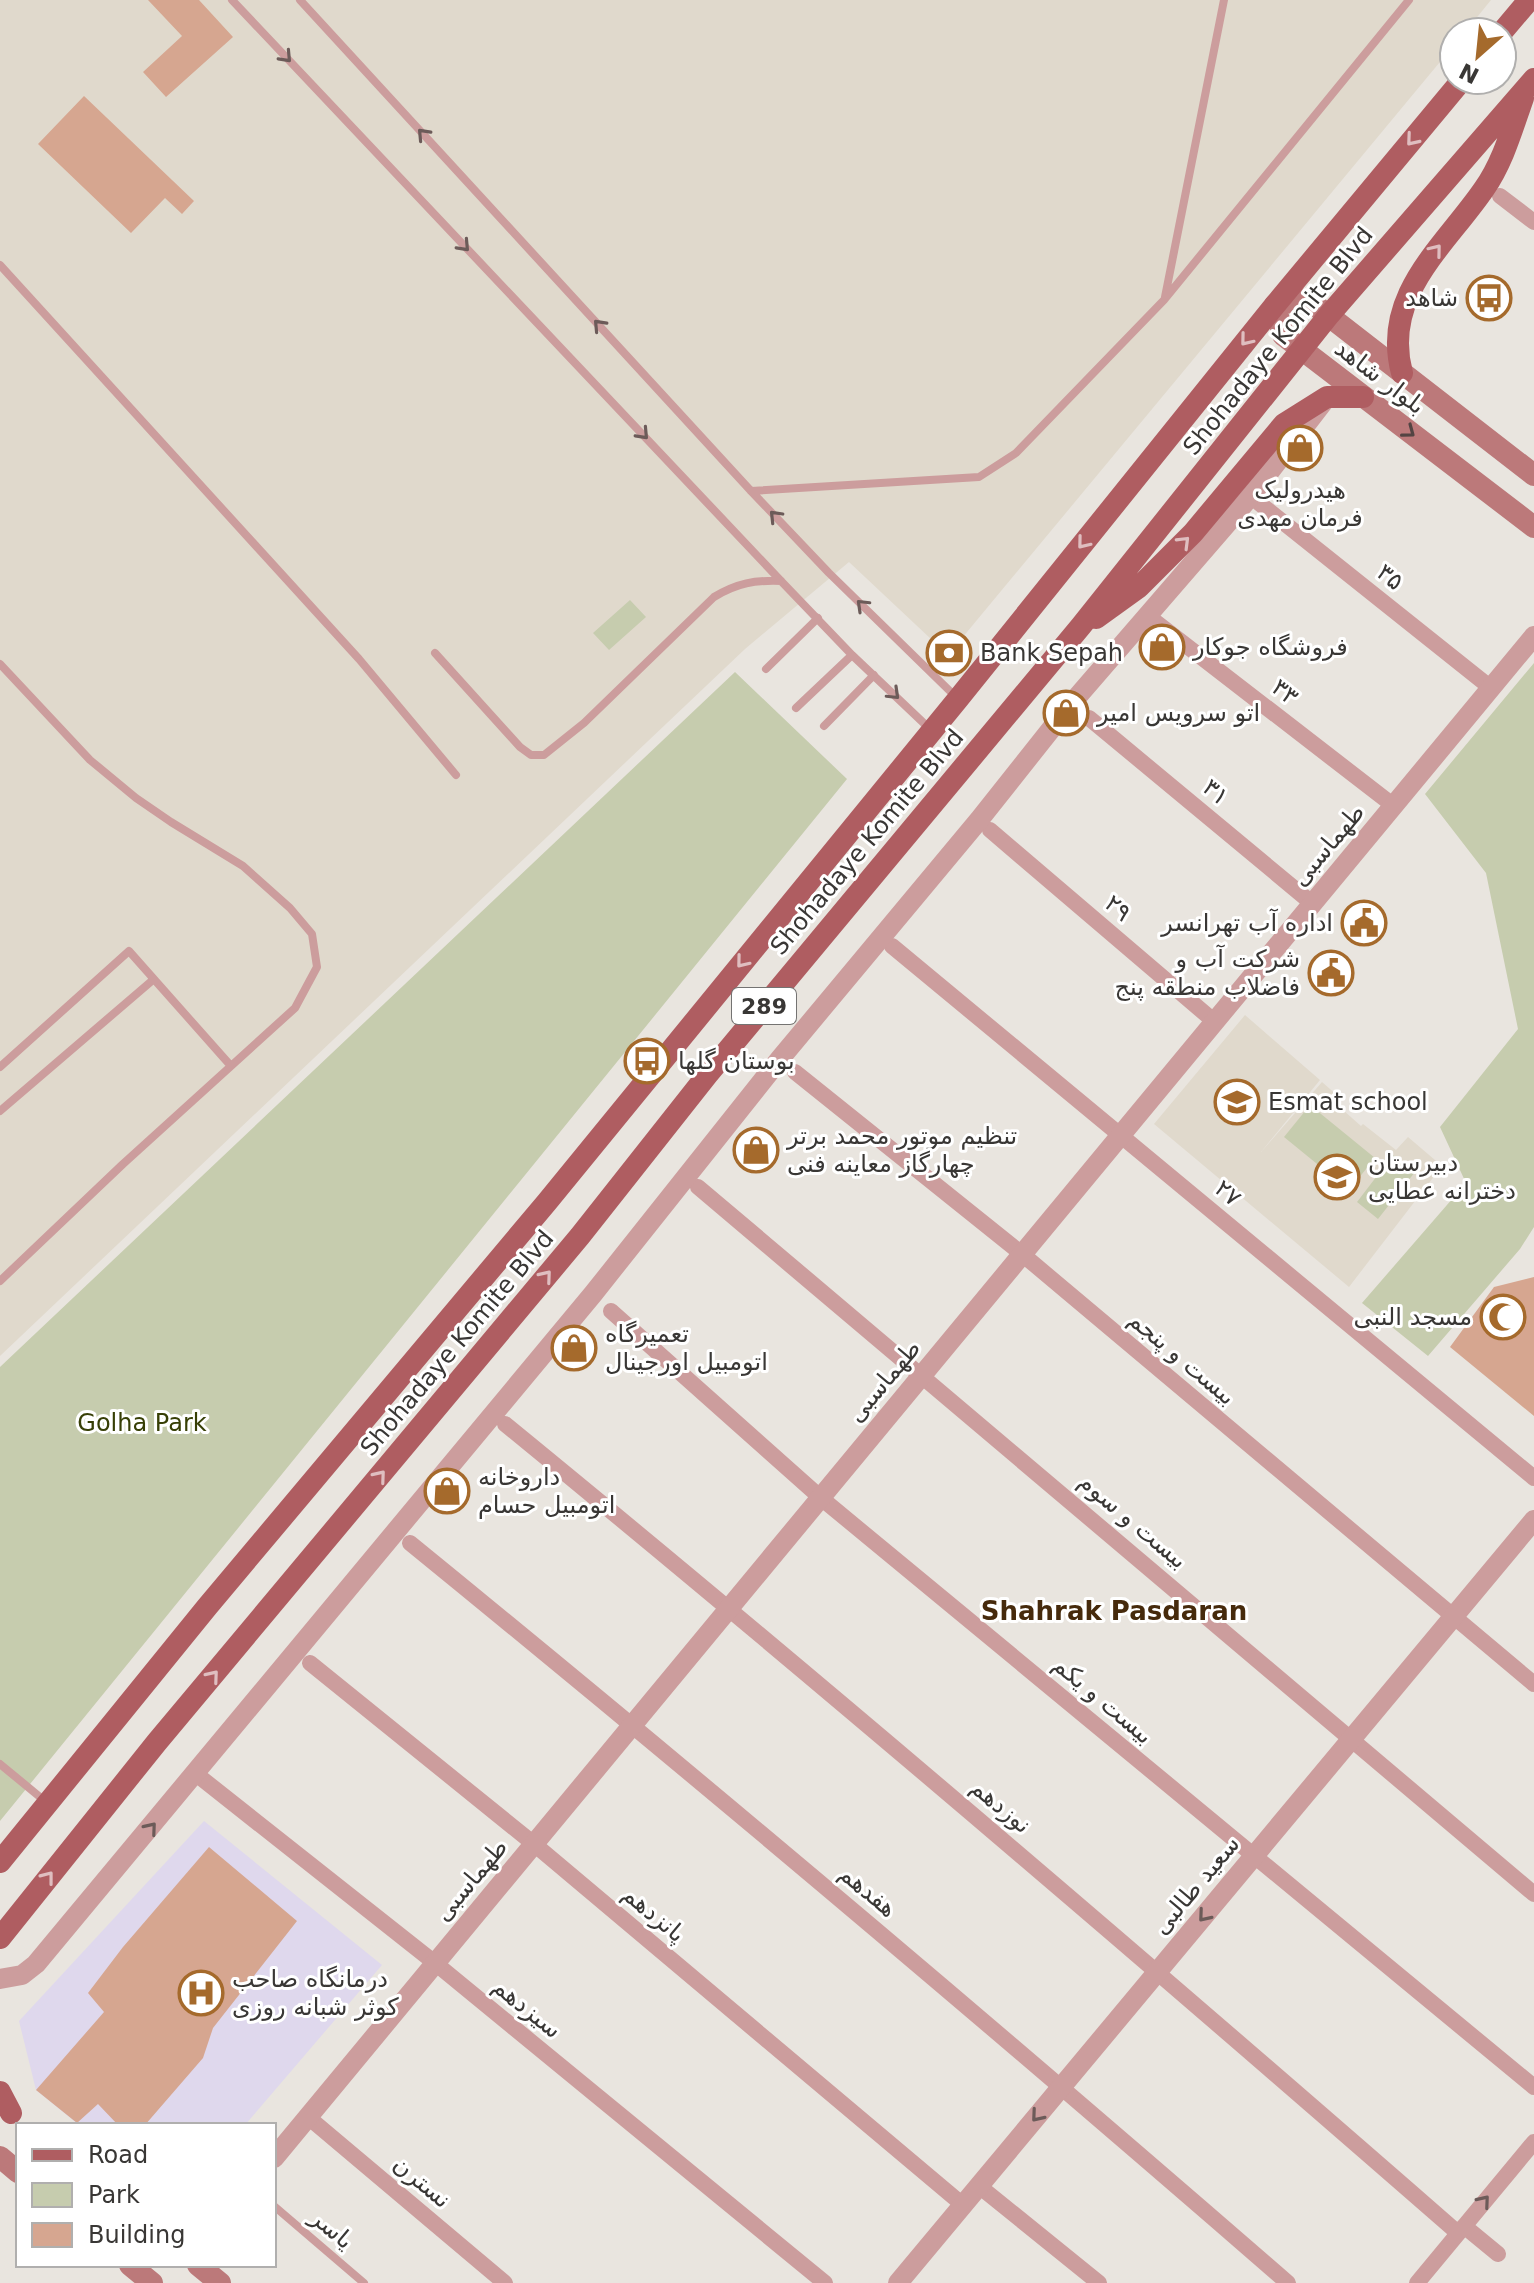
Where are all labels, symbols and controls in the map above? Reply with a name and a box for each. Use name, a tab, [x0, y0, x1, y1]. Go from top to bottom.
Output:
north arrow	[1438, 16, 1518, 96]
one-way arrow	[276, 47, 290, 62]
text: N	[1455, 58, 1483, 89]
one-way arrow	[417, 129, 432, 143]
one-way arrow	[1407, 131, 1422, 145]
street label: Shohadaye Komite Blvd	[1177, 221, 1379, 461]
one-way arrow	[455, 236, 469, 251]
one-way arrow	[1427, 244, 1441, 259]
bus stop icon: شاهد	[1465, 274, 1513, 322]
place label: شاهد	[1405, 284, 1458, 312]
one-way arrow	[594, 320, 608, 335]
one-way arrow	[1242, 331, 1256, 346]
street label: بلوار شاهد	[1329, 334, 1431, 420]
one-way arrow	[1400, 423, 1415, 437]
shop icon: هیدرولیک فرمان مهدی	[1276, 424, 1324, 472]
one-way arrow	[634, 425, 648, 440]
place label: هیدرولیک فرمان مهدی	[1237, 476, 1363, 532]
one-way arrow	[770, 511, 785, 525]
one-way arrow	[1079, 534, 1093, 549]
one-way arrow	[1175, 537, 1189, 551]
street label: ۳۵	[1371, 558, 1409, 596]
one-way arrow	[857, 600, 871, 614]
shop icon: فروشگاه جوکار	[1138, 623, 1186, 671]
bank icon: Bank Sepah	[925, 629, 973, 677]
place label: فروشگاه جوکار	[1192, 633, 1348, 661]
place label: Bank Sepah	[980, 639, 1123, 667]
street label: ۳۳	[1266, 673, 1304, 711]
one-way arrow	[884, 685, 899, 699]
shop icon: اتو سرویس امیر	[1042, 689, 1090, 737]
place label: اتو سرویس امیر	[1096, 699, 1260, 727]
street label: Shohadaye Komite Blvd	[765, 724, 969, 960]
street label: ۳۱	[1197, 773, 1235, 811]
street label: طهماسبی	[1286, 798, 1370, 892]
street label: ۲۹	[1099, 889, 1137, 927]
public building icon: اداره آب تهرانسر	[1340, 899, 1388, 947]
place label: اداره آب تهرانسر	[1160, 908, 1333, 937]
place label: شرکت آب و فاضلاب منطقه پنج	[1114, 944, 1300, 1001]
public building icon: شرکت آب و فاضلاب منطقه پنج	[1307, 949, 1355, 997]
one-way arrow	[738, 952, 752, 967]
road number: 289	[732, 988, 796, 1024]
bus stop icon: بوستان گلها	[623, 1037, 671, 1085]
place label: بوستان گلها	[678, 1047, 795, 1075]
school or university icon: Esmat school	[1213, 1078, 1261, 1126]
place label: Esmat school	[1268, 1088, 1428, 1116]
place label: تنظیم موتور محمد برتر چهارگاز معاینه فنی	[786, 1122, 1017, 1178]
shop icon: تنظیم موتور محمد برتر چهارگاز معاینه فنی	[732, 1126, 780, 1174]
place label: دبیرستان دخترانه عطایی	[1368, 1149, 1516, 1205]
school or university icon: دبیرستان دخترانه عطایی	[1313, 1153, 1361, 1201]
street label: ۲۷	[1209, 1174, 1247, 1212]
street label: Shohadaye Komite Blvd	[355, 1225, 559, 1461]
one-way arrow	[536, 1271, 551, 1285]
mosque icon: مسجد النبی	[1479, 1293, 1527, 1341]
place label: مسجد النبی	[1354, 1303, 1472, 1331]
street label: بیست و پنجم	[1123, 1305, 1241, 1411]
place label: تعمیرگاه اتومبیل اورجینال	[605, 1320, 768, 1376]
shop icon: تعمیرگاه اتومبیل اورجینال	[550, 1324, 598, 1372]
street label: طهماسبی	[842, 1334, 926, 1428]
park label: Golha Park	[77, 1409, 207, 1437]
place label: داروخانه اتومبیل حسام	[478, 1463, 615, 1519]
shop icon: داروخانه اتومبیل حسام	[423, 1467, 471, 1515]
street label: بیست و سوم	[1073, 1467, 1193, 1575]
one-way arrow	[370, 1471, 385, 1486]
district label: Shahrak Pasdaran	[981, 1596, 1247, 1626]
street label: بیست و یکم	[1047, 1650, 1159, 1750]
one-way arrow	[203, 1670, 218, 1685]
street label: نوزدهم	[965, 1773, 1037, 1839]
one-way arrow	[141, 1823, 155, 1838]
street label: سعید طالبی	[1147, 1830, 1245, 1940]
street label: طهماسبی	[429, 1833, 513, 1927]
street label: هفدهم	[834, 1859, 902, 1923]
one-way arrow	[39, 1871, 53, 1886]
street label: پانزدهم	[617, 1880, 691, 1948]
one-way arrow	[1199, 1907, 1214, 1922]
place label: درمانگاه صاحب کوثر شبانه روزی	[232, 1965, 399, 2021]
hospital icon: درمانگاه صاحب کوثر شبانه روزی	[177, 1969, 225, 2017]
street label: سیزدهم	[487, 1972, 567, 2044]
one-way arrow	[1032, 2107, 1047, 2121]
legend	[16, 2123, 276, 2267]
text: Road	[88, 2141, 148, 2169]
street label: نسترن	[388, 2150, 456, 2214]
text: Park	[88, 2181, 140, 2209]
one-way arrow	[1474, 2196, 1489, 2211]
street label: یاسر	[304, 2202, 359, 2255]
text: Building	[88, 2221, 185, 2249]

